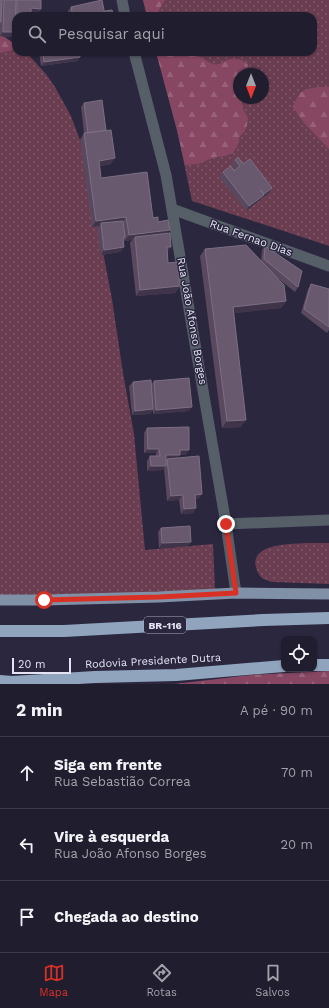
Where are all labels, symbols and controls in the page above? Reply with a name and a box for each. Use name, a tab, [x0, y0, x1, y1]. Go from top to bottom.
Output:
search box	[12, 12, 317, 56]
icon: search	[26, 23, 48, 45]
text: Pesquisar aqui	[58, 25, 165, 43]
north arrow	[233, 68, 269, 104]
street label: Rua Fernao Dias	[208, 217, 294, 259]
street label: Rua João Afonso Borges	[174, 256, 210, 386]
route end	[217, 515, 235, 533]
route start	[35, 591, 53, 609]
road number: BR-116	[144, 617, 186, 633]
map controls	[281, 636, 317, 672]
button: locate	[281, 636, 317, 672]
street label: Rodovia Presidente Dutra	[85, 651, 221, 671]
scale bar	[12, 656, 71, 675]
text: 20 m	[18, 658, 46, 671]
text: 2 min	[16, 700, 62, 720]
text: A pé · 90 m	[240, 703, 313, 718]
text: Siga em frente	[54, 756, 162, 774]
icon: ahead	[16, 762, 38, 784]
text: 70 m	[281, 765, 313, 780]
text: Rua Sebastião Correa	[54, 774, 191, 789]
text: Vire à esquerda	[54, 828, 169, 846]
icon: left	[16, 834, 38, 856]
text: 20 m	[281, 837, 313, 852]
text: Rua João Afonso Borges	[54, 846, 207, 861]
icon: arrive	[16, 906, 38, 928]
text: Chegada ao destino	[54, 908, 199, 926]
tab: Mapa	[39, 962, 68, 999]
tab: Rotas	[146, 962, 177, 999]
tab: Salvos	[255, 962, 290, 999]

